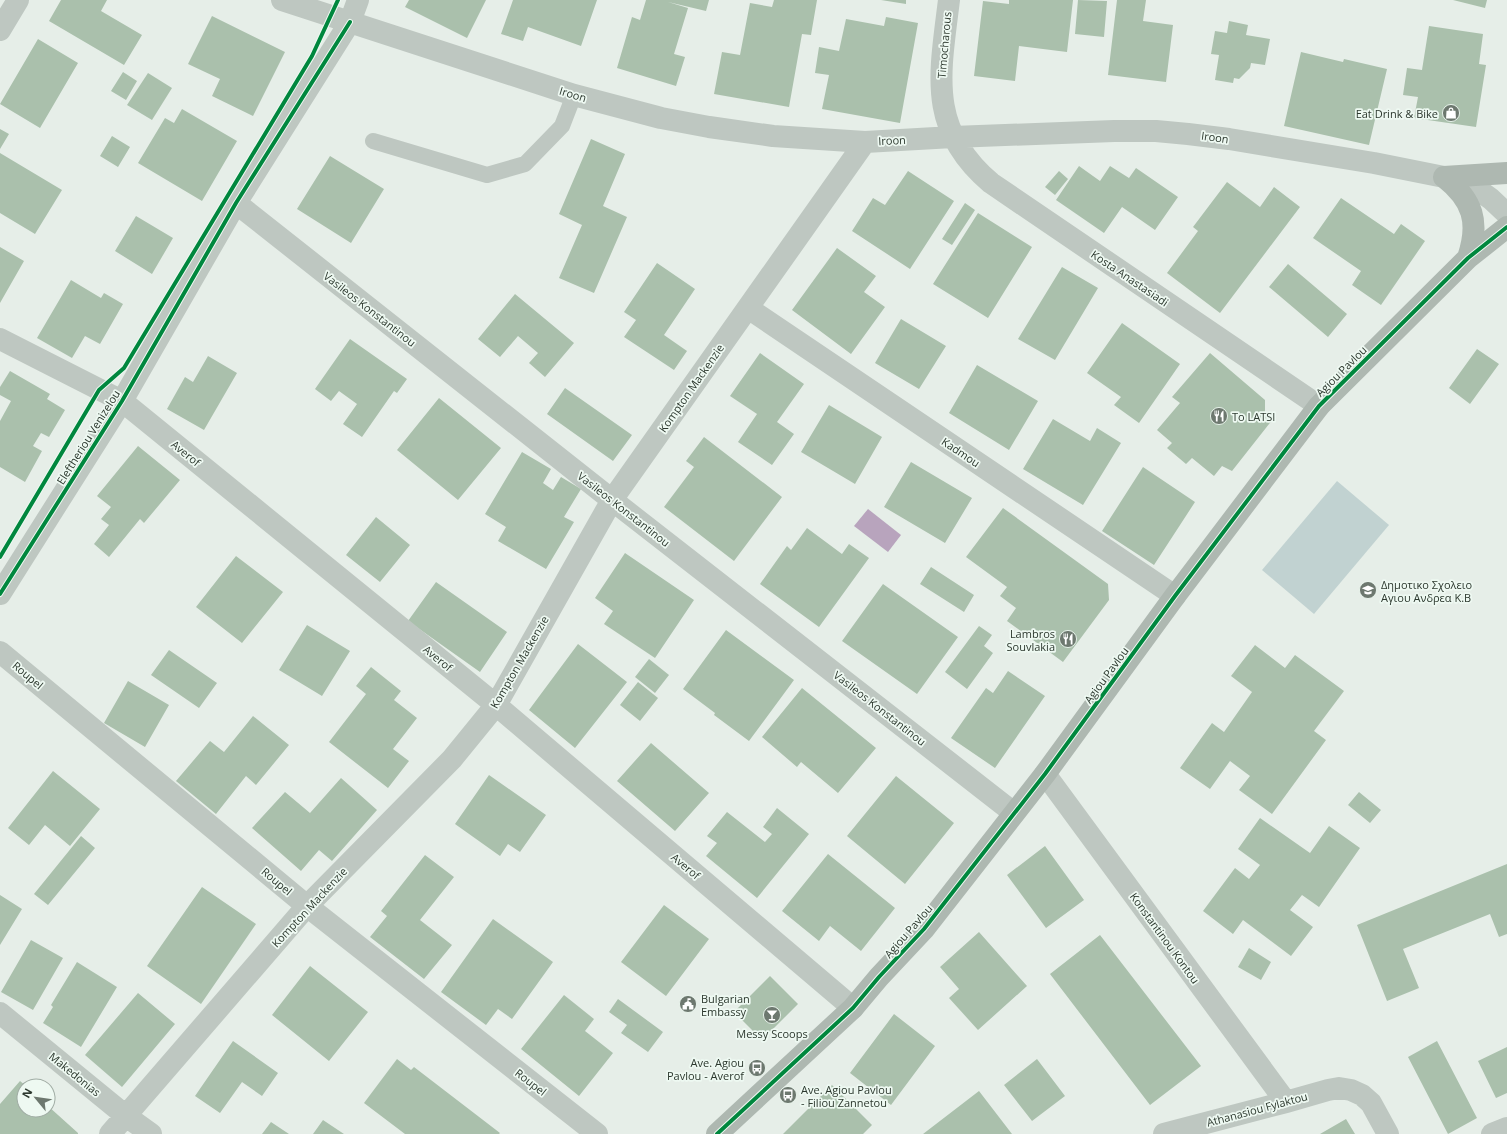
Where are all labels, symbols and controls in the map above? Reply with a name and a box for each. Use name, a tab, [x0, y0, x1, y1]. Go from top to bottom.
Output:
street label: Timocharous	[934, 11, 954, 79]
street label: Iroon	[558, 83, 588, 105]
shop icon: Eat Drink & Bike	[1441, 103, 1461, 123]
place label: Eat Drink & Bike	[1356, 106, 1438, 121]
street label: Iroon	[1200, 128, 1230, 146]
street label: Iroon	[878, 132, 906, 148]
street label: Kosta Anastasiadi	[1088, 247, 1172, 309]
street label: Vasileos Konstantinou	[321, 268, 419, 350]
street label: Kompton Mackenzie	[655, 341, 727, 435]
street label: Agiou Pavlou	[1312, 342, 1370, 400]
street label: Eleftheriou Venizelou	[53, 387, 123, 487]
restaurant icon: To LATSI	[1209, 406, 1229, 426]
place label: To LATSI	[1232, 409, 1275, 424]
street label: Kadmou	[939, 434, 983, 470]
street label: Averof	[168, 437, 205, 470]
street label: Vasileos Konstantinou	[575, 468, 673, 550]
place label: Δημοτικο Σχολειο Αγιου Ανδρεα Κ.Β	[1381, 577, 1472, 605]
school or university icon: Δημοτικο Σχολειο Αγιου Ανδρεα Κ.Β	[1358, 580, 1378, 600]
street label: Kompton Mackenzie	[486, 613, 552, 711]
place label: Lambros Souvlakia	[1007, 626, 1055, 654]
restaurant icon: Lambros Souvlakia	[1058, 629, 1078, 649]
street label: Averof	[420, 642, 457, 675]
street label: Agiou Pavlou	[1080, 644, 1132, 706]
street label: Roupel	[9, 658, 47, 692]
street label: Vasileos Konstantinou	[831, 667, 929, 749]
street label: Averof	[668, 850, 705, 883]
street label: Roupel	[258, 864, 296, 898]
street label: Kompton Mackenzie	[268, 864, 350, 950]
street label: Konstantinou Kontou	[1127, 889, 1203, 987]
street label: Agiou Pavlou	[881, 901, 935, 961]
place label: Bulgarian Embassy	[701, 991, 750, 1019]
public building icon: Bulgarian Embassy	[678, 994, 698, 1014]
bar icon: Messy Scoops	[762, 1005, 782, 1025]
place label: Messy Scoops	[736, 1026, 808, 1041]
street label: Makedonias	[46, 1049, 104, 1099]
place label: Ave. Agiou Pavlou - Averof	[667, 1055, 745, 1083]
bus stop icon: Ave. Agiou Pavlou - Averof	[747, 1058, 767, 1078]
street label: Roupel	[512, 1065, 550, 1099]
north arrow	[16, 1078, 56, 1118]
place label: Ave. Agiou Pavlou - Filiou Zannetou	[801, 1082, 892, 1110]
text: N	[18, 1085, 36, 1100]
bus stop icon: Ave. Agiou Pavlou - Filiou Zannetou	[778, 1085, 798, 1105]
street label: Athanasiou Fylaktou	[1205, 1088, 1309, 1130]

